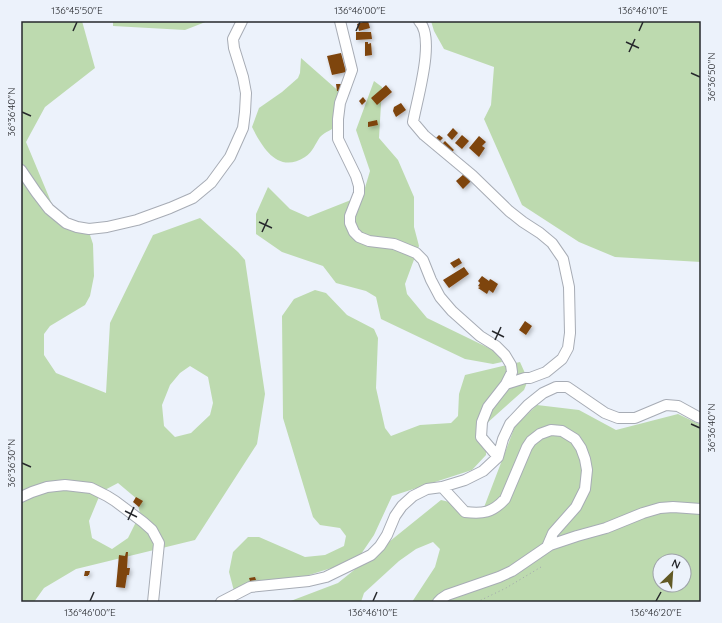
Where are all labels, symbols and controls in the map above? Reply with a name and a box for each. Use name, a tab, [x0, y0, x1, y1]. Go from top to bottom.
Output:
text: 136°45'50"E	[51, 4, 103, 17]
text: 136°46'00"E	[334, 4, 386, 17]
text: 136°46'10"E	[618, 4, 668, 17]
text: 36°36'50"N	[705, 53, 718, 102]
text: 36°36'40"N	[5, 88, 18, 136]
text: 36°36'40"N	[705, 404, 718, 452]
text: 36°36'30"N	[5, 439, 18, 487]
north arrow	[652, 553, 692, 593]
text: N	[670, 556, 683, 572]
text: 136°46'00"E	[64, 606, 116, 619]
text: 136°46'10"E	[348, 606, 398, 619]
text: 136°46'20"E	[630, 606, 682, 619]

